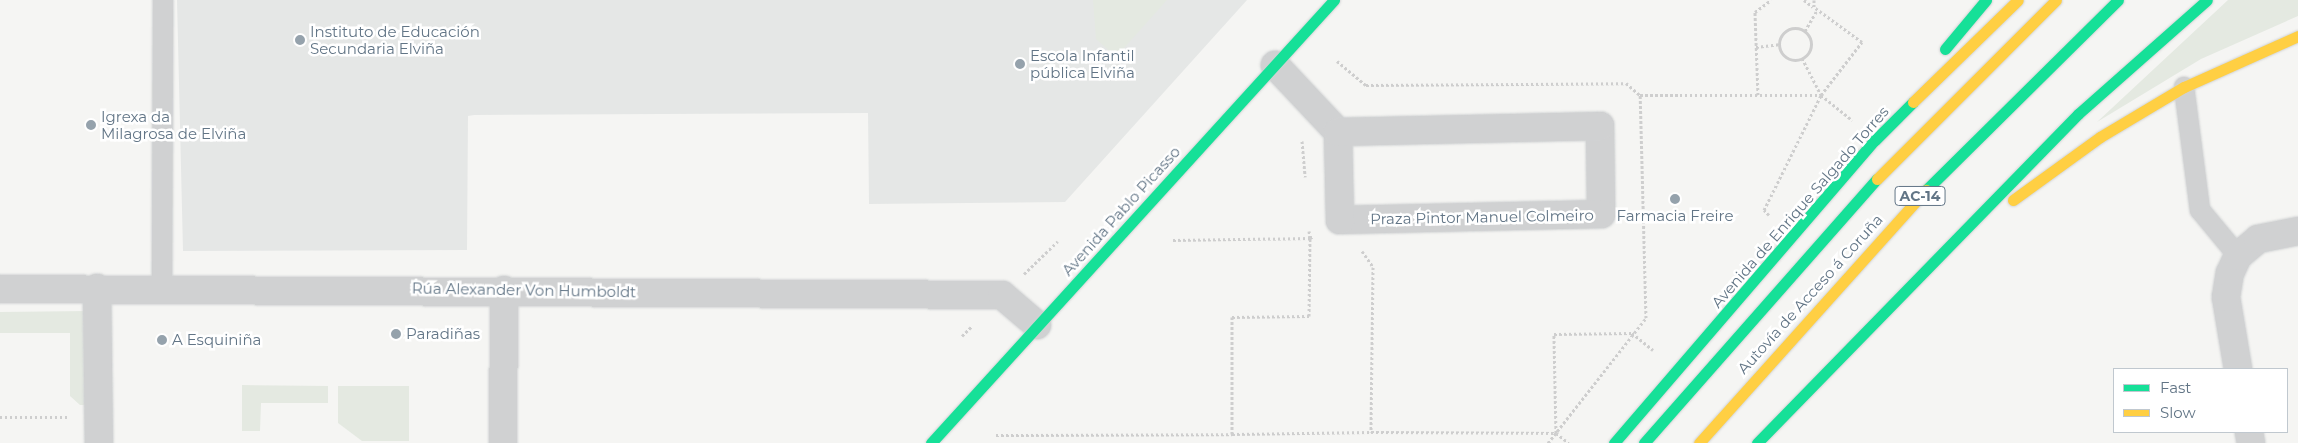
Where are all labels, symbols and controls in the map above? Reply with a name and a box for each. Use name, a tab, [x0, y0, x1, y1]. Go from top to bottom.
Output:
place label: Instituto de Educación Secundaria Elviña	[310, 22, 480, 57]
marker: Instituto de Educación Secundaria Elviña	[294, 34, 306, 46]
place label: Escola Infantil pública Elviña	[1030, 46, 1135, 81]
marker: Escola Infantil pública Elviña	[1014, 58, 1026, 70]
street label: Avenida de Enrique Salgado Torres	[1708, 103, 1892, 311]
place label: Igrexa da Milagrosa de Elviña	[101, 107, 246, 142]
marker: Igrexa da Milagrosa de Elviña	[85, 119, 97, 131]
street label: Avenida Pablo Picasso	[1058, 143, 1184, 279]
road number: AC-14	[1894, 185, 1946, 208]
marker: Farmacia Freire	[1669, 193, 1681, 205]
street label: Praza Pintor Manuel Colmeiro	[1370, 206, 1594, 228]
place label: Farmacia Freire	[1617, 207, 1733, 225]
street label: Autovía de Acceso á Coruña	[1734, 211, 1886, 377]
street label: Rúa Alexander Von Humboldt	[412, 279, 636, 301]
place label: Paradiñas	[406, 325, 480, 343]
marker: Paradiñas	[390, 328, 402, 340]
place label: A Esquiniña	[172, 331, 261, 349]
marker: A Esquiniña	[156, 334, 168, 346]
legend	[2113, 368, 2288, 433]
text: Fast	[2160, 378, 2191, 397]
text: Slow	[2160, 403, 2196, 422]

